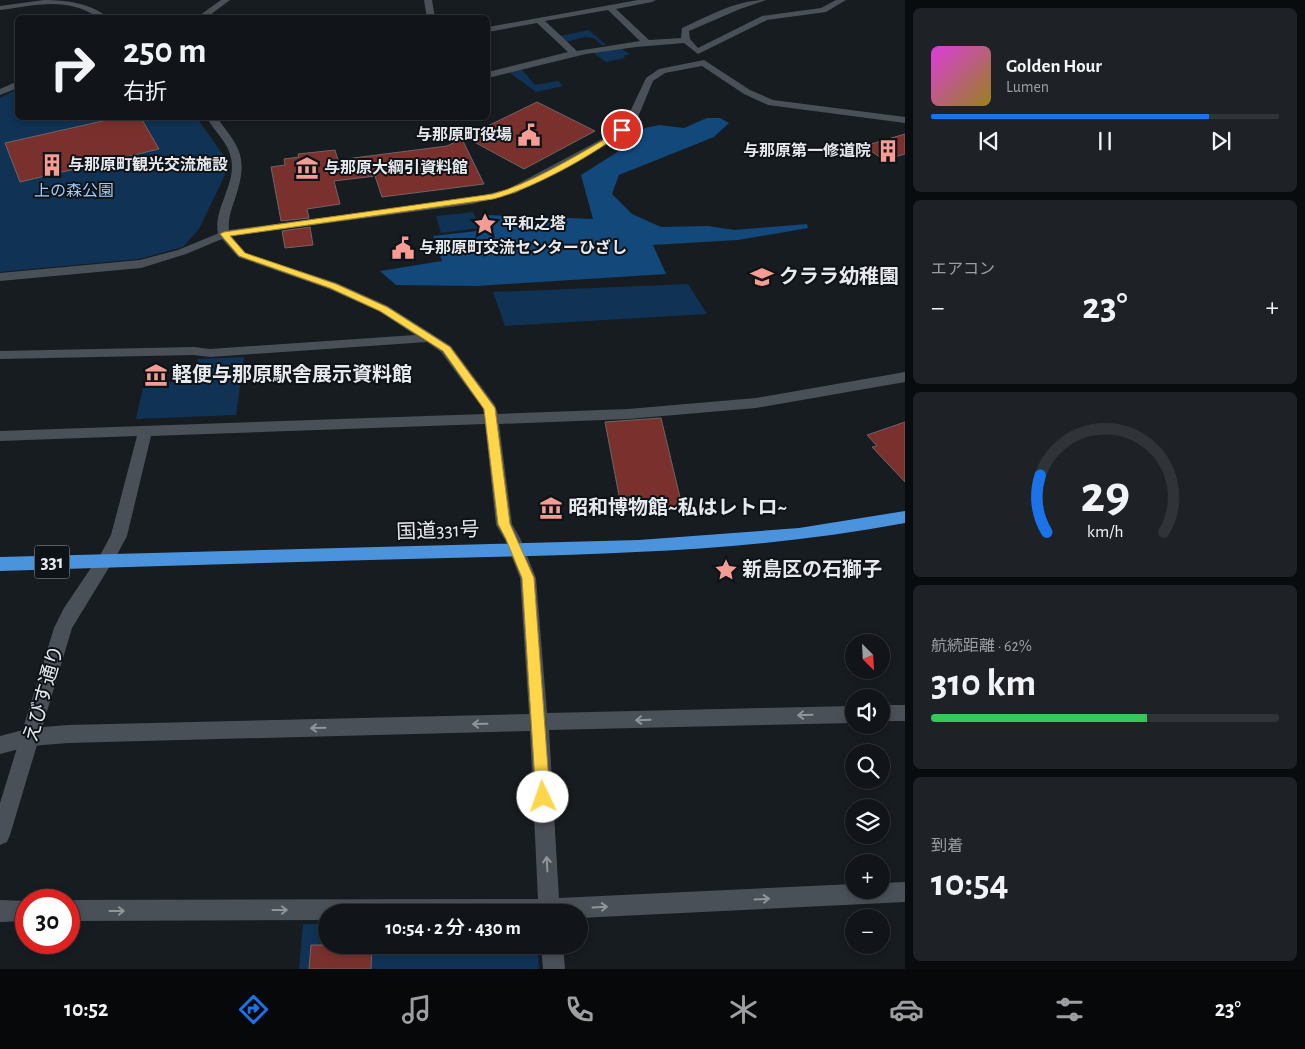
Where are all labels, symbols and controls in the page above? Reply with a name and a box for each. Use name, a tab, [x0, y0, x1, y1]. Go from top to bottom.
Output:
text: 250 m	[123, 34, 206, 69]
icon: right	[40, 35, 105, 100]
text: Golden Hour	[1006, 57, 1102, 76]
text: Lumen	[1006, 79, 1049, 95]
text: 右折	[123, 81, 167, 103]
pin	[601, 109, 643, 151]
icon: arrive	[608, 116, 636, 144]
public building icon: 与那原町役場	[516, 122, 542, 148]
place label: 与那原町役場	[416, 126, 512, 143]
icon: previous	[975, 127, 1003, 155]
icon: pause	[1091, 127, 1119, 155]
icon: next	[1207, 127, 1235, 155]
building icon: 与那原第一修道院	[875, 138, 901, 164]
place label: 与那原第一修道院	[743, 142, 871, 159]
building icon: 与那原町観光交流施設	[39, 152, 65, 178]
museum icon: 与那原大綱引資料館	[294, 155, 320, 181]
place label: 与那原町観光交流施設	[68, 156, 228, 173]
place label: 与那原大綱引資料館	[324, 158, 468, 176]
park label: 上の森公園	[34, 182, 114, 199]
place icon: 平和之塔	[472, 211, 498, 237]
place label: 平和之塔	[502, 215, 566, 232]
public building icon: 与那原町交流センターひざし	[390, 235, 416, 261]
place label: 与那原町交流センターひざし	[419, 239, 627, 256]
text: エアコン	[931, 261, 995, 277]
school or university icon: クララ幼稚園	[749, 264, 775, 290]
place label: クララ幼稚園	[779, 265, 899, 287]
text: 23°	[1082, 288, 1128, 326]
text: −	[931, 294, 944, 322]
text: +	[1266, 294, 1279, 322]
museum icon: 軽便与那原駅舎展示資料館	[143, 362, 169, 388]
place label: 軽便与那原駅舎展示資料館	[172, 363, 412, 385]
text: 29	[1080, 469, 1130, 521]
museum icon: 昭和博物館~私はレトロ~	[538, 495, 564, 521]
place label: 昭和博物館~私はレトロ~	[568, 496, 788, 518]
street label: 国道331号	[396, 519, 480, 542]
text: km/h	[1087, 523, 1123, 541]
road number: 331	[34, 546, 70, 578]
place icon: 新島区の石獅子	[713, 557, 739, 583]
place label: 新島区の石獅子	[742, 558, 882, 580]
north arrow	[845, 634, 890, 679]
map controls	[845, 634, 890, 954]
text: 航続距離 · 62%	[931, 638, 1032, 654]
street label: えびす通り	[20, 643, 67, 745]
text: 310 km	[931, 665, 1036, 703]
button: sound	[845, 689, 890, 734]
one-way arrow	[797, 711, 813, 720]
one-way arrow	[635, 715, 651, 724]
one-way arrow	[472, 719, 488, 729]
one-way arrow	[310, 723, 326, 733]
button: search	[845, 744, 890, 789]
position arrow	[516, 770, 568, 822]
button: layers	[845, 799, 890, 844]
text: 到着	[931, 838, 963, 854]
button: +	[845, 854, 890, 899]
one-way arrow	[542, 856, 551, 872]
text: 10:54	[931, 865, 1009, 903]
speed limit sign: 30	[15, 889, 80, 954]
one-way arrow	[754, 894, 770, 903]
one-way arrow	[592, 902, 608, 911]
one-way arrow	[272, 905, 288, 915]
one-way arrow	[109, 906, 125, 916]
button: −	[845, 909, 890, 954]
text: 10:54 · 2 分 · 430 m	[385, 919, 521, 938]
icon: directions	[236, 992, 271, 1027]
icon: music	[399, 992, 434, 1027]
icon: phone	[562, 992, 597, 1027]
icon: climate	[726, 992, 761, 1027]
icon: car	[889, 992, 924, 1027]
icon: filters	[1052, 992, 1087, 1027]
text: 10:52	[64, 998, 108, 1020]
text: 23°	[1215, 998, 1241, 1020]

